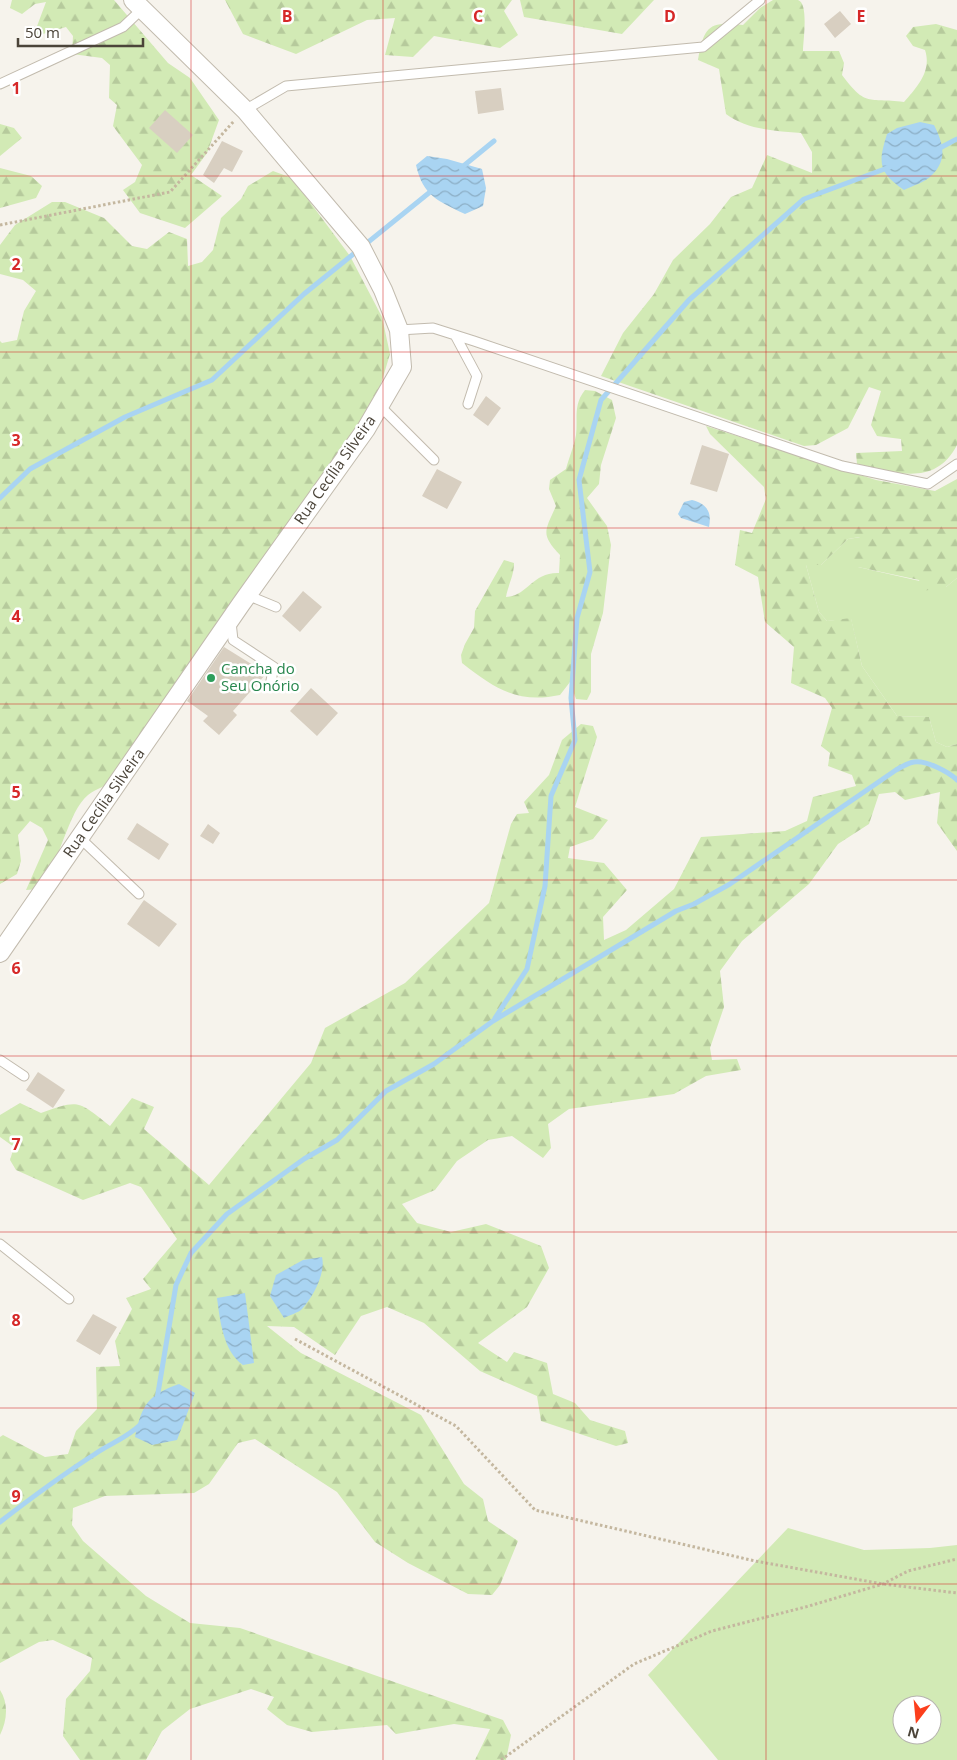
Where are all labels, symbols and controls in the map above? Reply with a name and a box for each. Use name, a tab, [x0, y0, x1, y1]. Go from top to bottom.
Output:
text: B	[282, 5, 292, 27]
text: C	[473, 5, 483, 27]
text: D	[664, 5, 676, 27]
text: E	[857, 5, 866, 27]
scale bar	[18, 15, 142, 47]
text: 50 m	[25, 22, 60, 42]
text: 1	[11, 77, 21, 99]
text: 2	[11, 253, 21, 275]
street label: Rua Cecília Silveira	[289, 411, 379, 528]
text: 3	[11, 429, 21, 451]
text: 4	[11, 605, 21, 627]
place label: Cancha do Seu Onório	[221, 658, 300, 695]
marker: Cancha do Seu Onório	[205, 672, 217, 684]
street label: Rua Cecília Silveira	[58, 744, 148, 861]
text: 5	[11, 781, 21, 803]
text: 6	[11, 957, 21, 979]
text: 7	[11, 1133, 21, 1155]
text: 8	[11, 1309, 21, 1331]
text: 9	[11, 1485, 21, 1507]
north arrow	[892, 1695, 942, 1745]
text: N	[905, 1722, 921, 1744]

